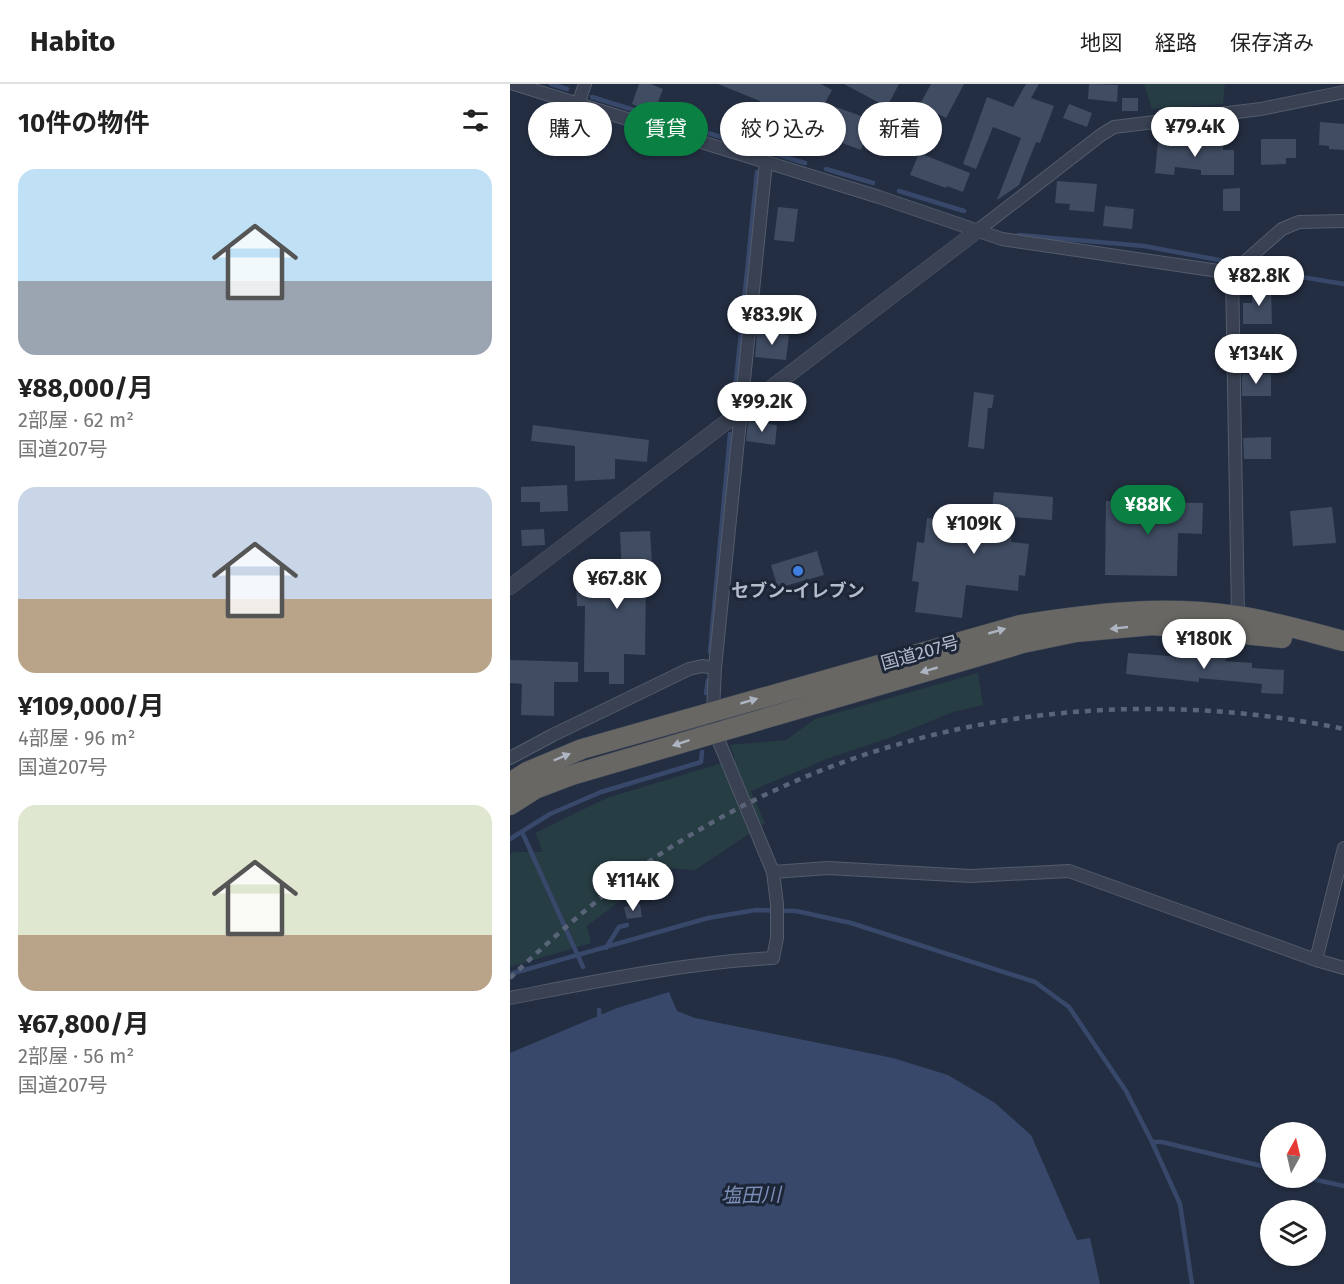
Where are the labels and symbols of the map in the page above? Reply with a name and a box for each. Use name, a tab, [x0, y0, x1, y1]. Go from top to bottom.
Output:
pin: ¥79.4K	[1146, 107, 1244, 158]
pin: ¥82.8K	[1210, 256, 1308, 307]
pin: ¥83.9K	[723, 295, 821, 346]
pin: ¥134K	[1214, 334, 1298, 385]
pin: ¥99.2K	[713, 382, 811, 433]
pin: ¥88K	[1112, 485, 1184, 536]
pin: ¥109K	[932, 504, 1016, 555]
pin: ¥67.8K	[568, 559, 666, 610]
marker: セブン-イレブン	[791, 564, 805, 578]
place label: セブン-イレブン	[731, 580, 865, 602]
pin: ¥180K	[1162, 619, 1246, 670]
one-way arrow	[1109, 623, 1128, 633]
one-way arrow	[988, 626, 1006, 635]
street label: 国道207号	[878, 631, 962, 675]
one-way arrow	[920, 665, 938, 675]
one-way arrow	[740, 696, 758, 705]
one-way arrow	[672, 738, 690, 748]
one-way arrow	[554, 752, 572, 762]
pin: ¥114K	[591, 861, 675, 912]
north arrow	[1260, 1122, 1326, 1188]
water label: 塩田川	[721, 1182, 783, 1208]

